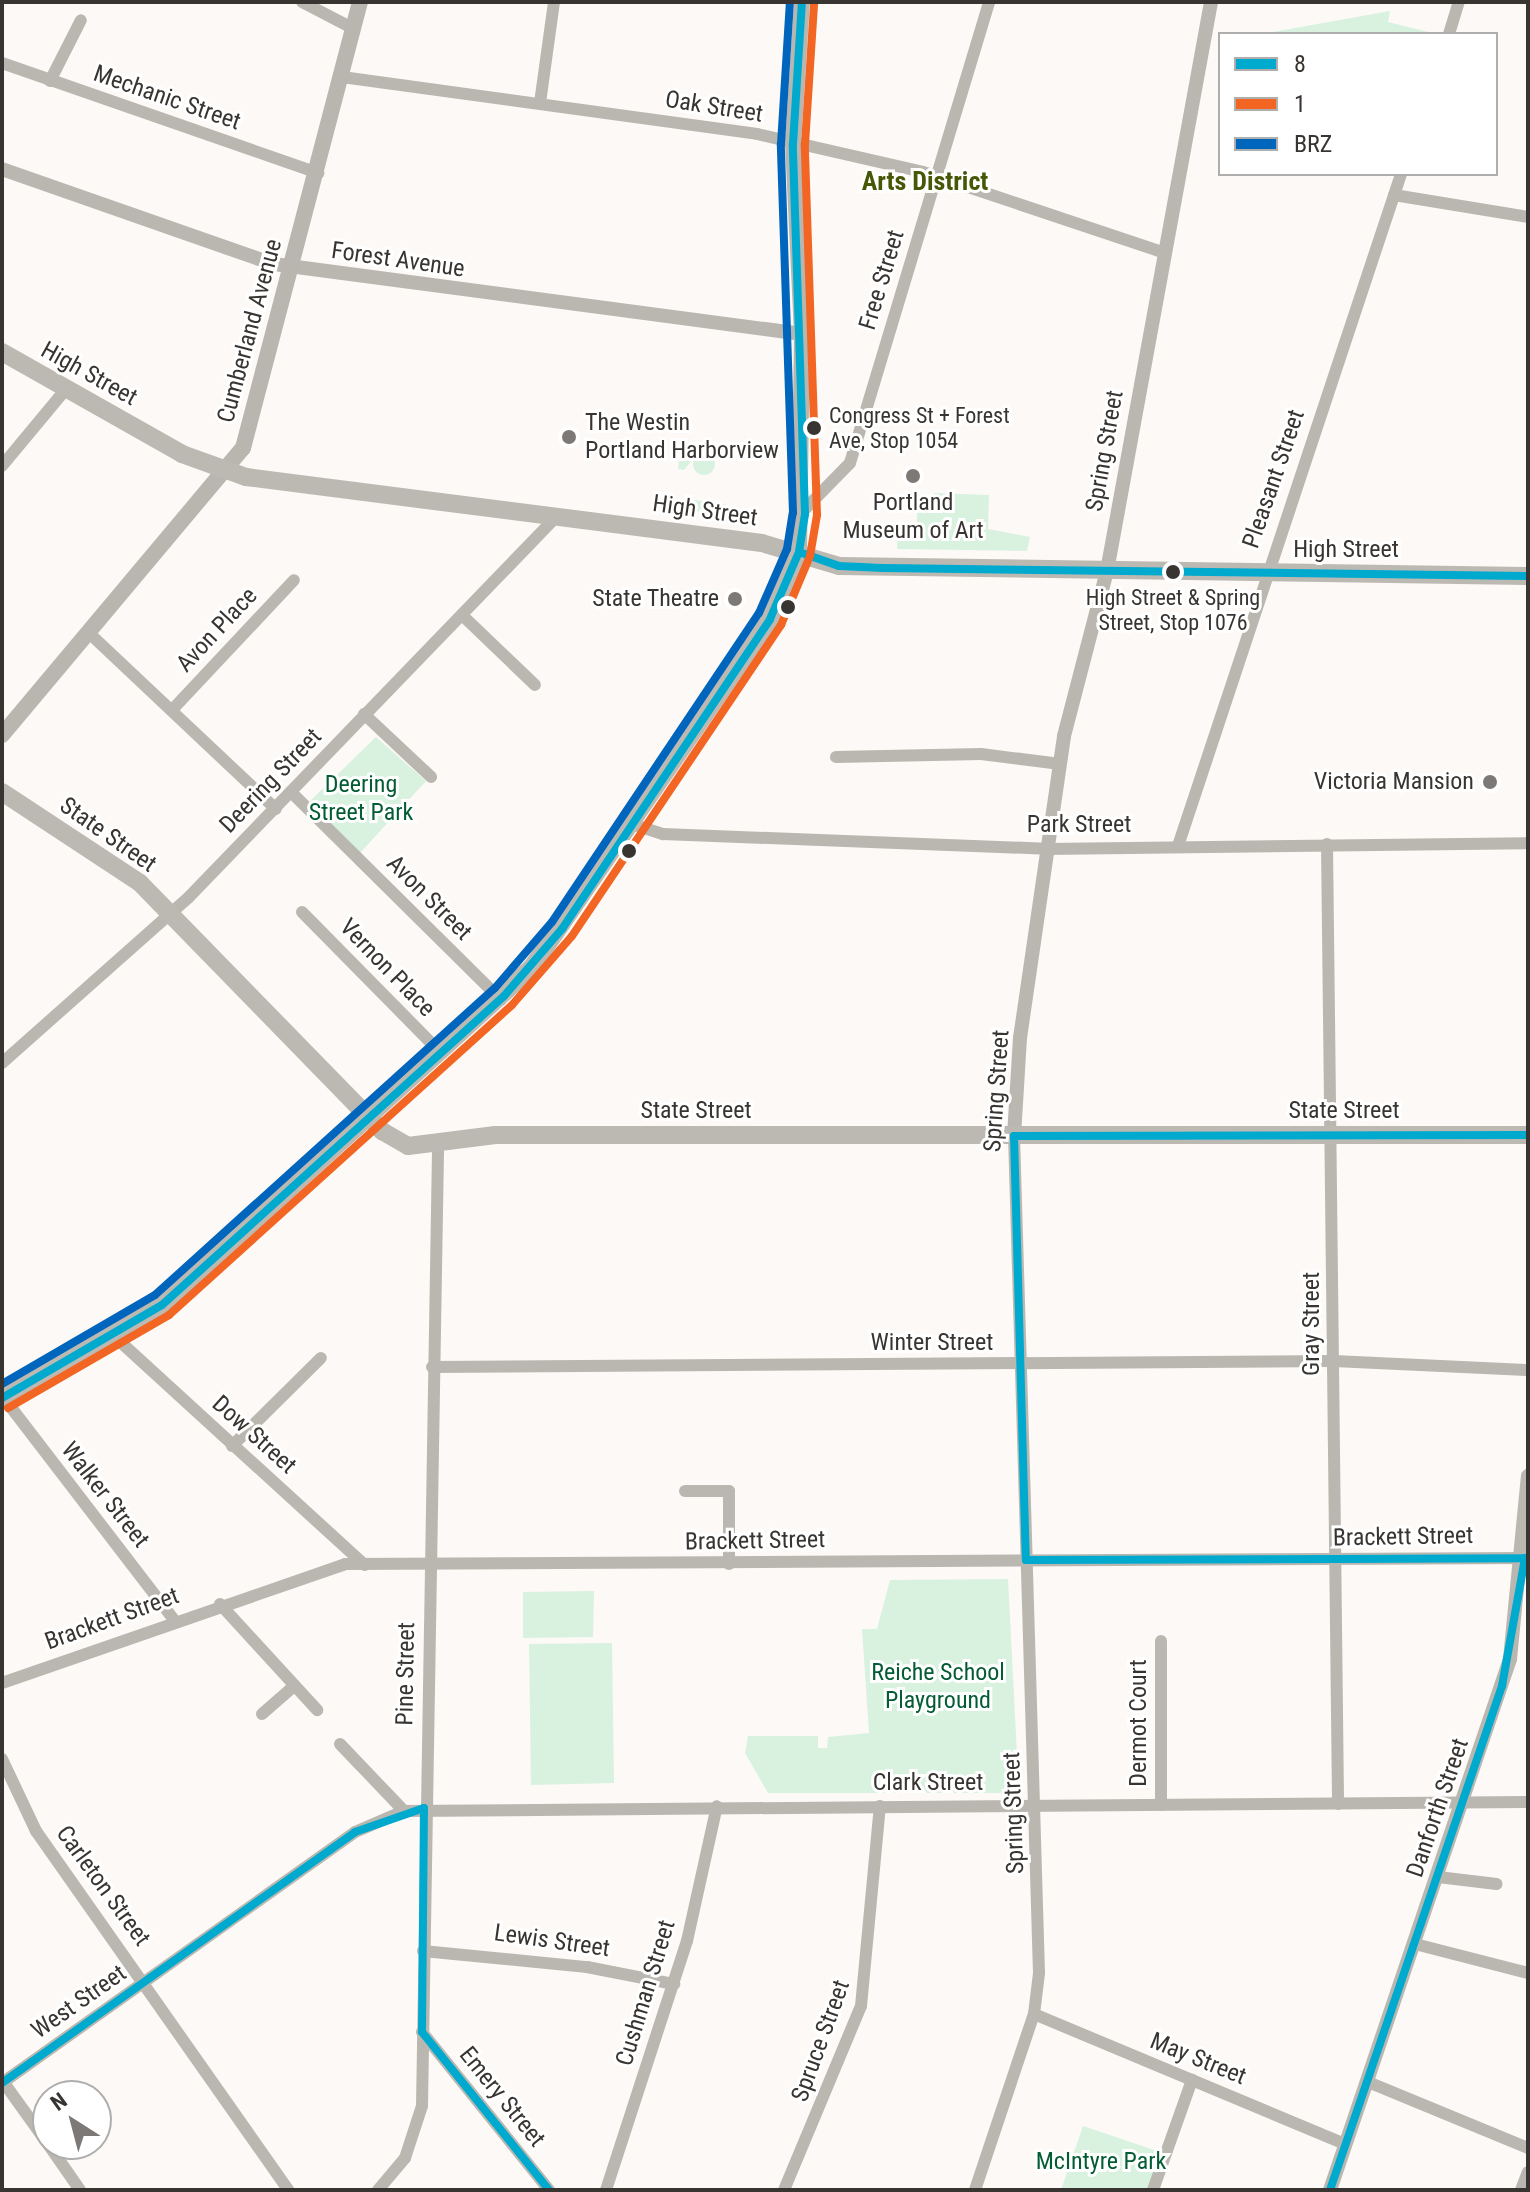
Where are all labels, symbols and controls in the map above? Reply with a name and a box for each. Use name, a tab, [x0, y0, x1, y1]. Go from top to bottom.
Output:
legend	[1218, 32, 1498, 176]
text: 8	[1294, 50, 1306, 78]
street label: Mechanic Street	[90, 59, 244, 137]
street label: Oak Street	[663, 85, 765, 129]
text: 1	[1294, 90, 1306, 118]
text: BRZ	[1294, 130, 1332, 158]
district label: Arts District	[862, 166, 988, 198]
street label: Free Street	[853, 227, 911, 333]
street label: Cumberland Avenue	[212, 236, 288, 426]
street label: Forest Avenue	[329, 236, 467, 284]
street label: High Street	[36, 336, 142, 412]
street label: Spring Street	[1080, 388, 1130, 514]
place label: Congress St + Forest Ave, Stop 1054	[829, 402, 1010, 454]
street label: Pleasant Street	[1237, 406, 1311, 552]
place label: The Westin Portland Harborview	[585, 409, 779, 465]
marker: Congress St + Forest Ave, Stop 1054	[806, 420, 822, 436]
marker: The Westin Portland Harborview	[560, 428, 578, 446]
marker: Portland Museum of Art	[904, 467, 922, 485]
street label: High Street	[651, 489, 759, 533]
place label: Portland Museum of Art	[842, 489, 984, 545]
street label: High Street	[1293, 536, 1399, 564]
marker: High Street & Spring Street, Stop 1076	[1165, 564, 1181, 580]
street label: Avon Place	[171, 582, 263, 678]
place label: High Street & Spring Street, Stop 1076	[1086, 584, 1260, 636]
place label: State Theatre	[592, 585, 719, 613]
marker: State Theatre	[726, 590, 744, 608]
unlabelled marker	[780, 599, 796, 615]
street label: Deering Street	[214, 723, 328, 839]
place label: Victoria Mansion	[1314, 768, 1474, 796]
park label: Deering Street Park	[309, 771, 413, 827]
marker: Victoria Mansion	[1481, 773, 1499, 791]
street label: State Street	[54, 791, 162, 879]
street label: Park Street	[1027, 811, 1131, 839]
unlabelled marker	[621, 843, 637, 859]
street label: Avon Street	[380, 849, 478, 947]
street label: Vernon Place	[333, 913, 441, 1023]
street label: Spring Street	[978, 1029, 1016, 1153]
street label: State Street	[640, 1097, 752, 1125]
street label: State Street	[1288, 1097, 1400, 1125]
street label: Gray Street	[1298, 1272, 1326, 1376]
street label: Winter Street	[871, 1329, 993, 1357]
street label: Dow Street	[206, 1390, 302, 1480]
street label: Walker Street	[55, 1437, 155, 1553]
street label: Brackett Street	[1333, 1521, 1473, 1553]
street label: Brackett Street	[685, 1525, 825, 1557]
street label: Brackett Street	[41, 1581, 183, 1657]
street label: Pine Street	[391, 1622, 421, 1726]
park label: Reiche School Playground	[871, 1659, 1005, 1715]
street label: Dermot Court	[1125, 1659, 1153, 1787]
street label: Danforth Street	[1401, 1735, 1475, 1881]
street label: Spring Street	[997, 1751, 1031, 1875]
street label: Clark Street	[873, 1769, 983, 1797]
street label: Carleton Street	[50, 1820, 156, 1952]
street label: Cushman Street	[610, 1917, 682, 2069]
street label: Lewis Street	[492, 1919, 612, 1963]
street label: West Street	[26, 1959, 132, 2045]
street label: Spruce Street	[786, 1976, 856, 2106]
street label: May Street	[1146, 2027, 1250, 2091]
street label: Emery Street	[453, 2041, 551, 2153]
north arrow	[32, 2080, 112, 2160]
text: N	[46, 2088, 72, 2116]
park label: McIntyre Park	[1036, 2148, 1166, 2176]

